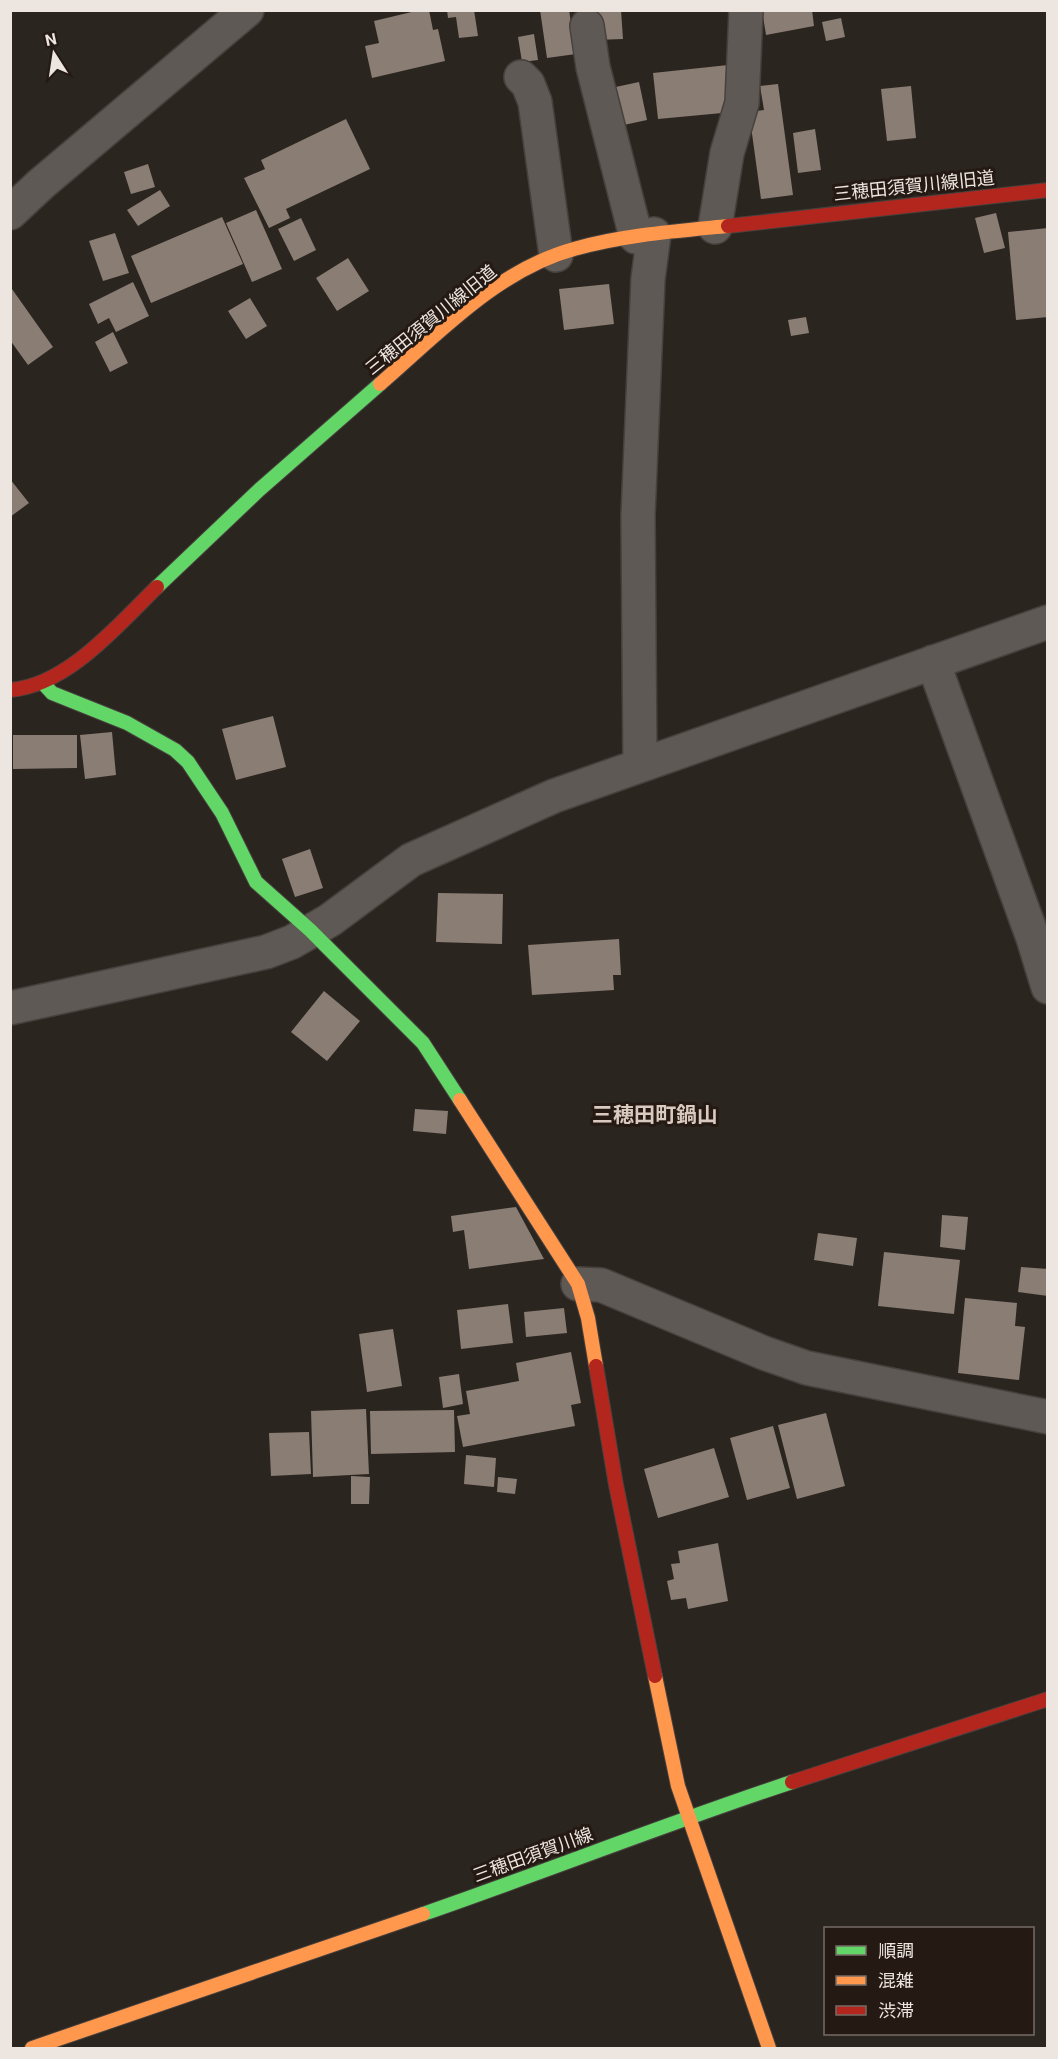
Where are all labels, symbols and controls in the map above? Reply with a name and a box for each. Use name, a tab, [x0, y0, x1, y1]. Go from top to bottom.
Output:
north arrow	[24, 24, 84, 84]
text: N	[43, 29, 58, 50]
street label: 三穂田須賀川線旧道	[832, 167, 996, 204]
street label: 三穂田須賀川線旧道	[361, 260, 500, 379]
district label: 三穂田町鍋山	[592, 1103, 718, 1127]
street label: 三穂田須賀川線	[470, 1823, 596, 1886]
legend	[824, 1927, 1034, 2035]
text: 順調	[878, 1940, 914, 1961]
text: 混雑	[878, 1970, 914, 1991]
text: 渋滞	[878, 2000, 914, 2021]

